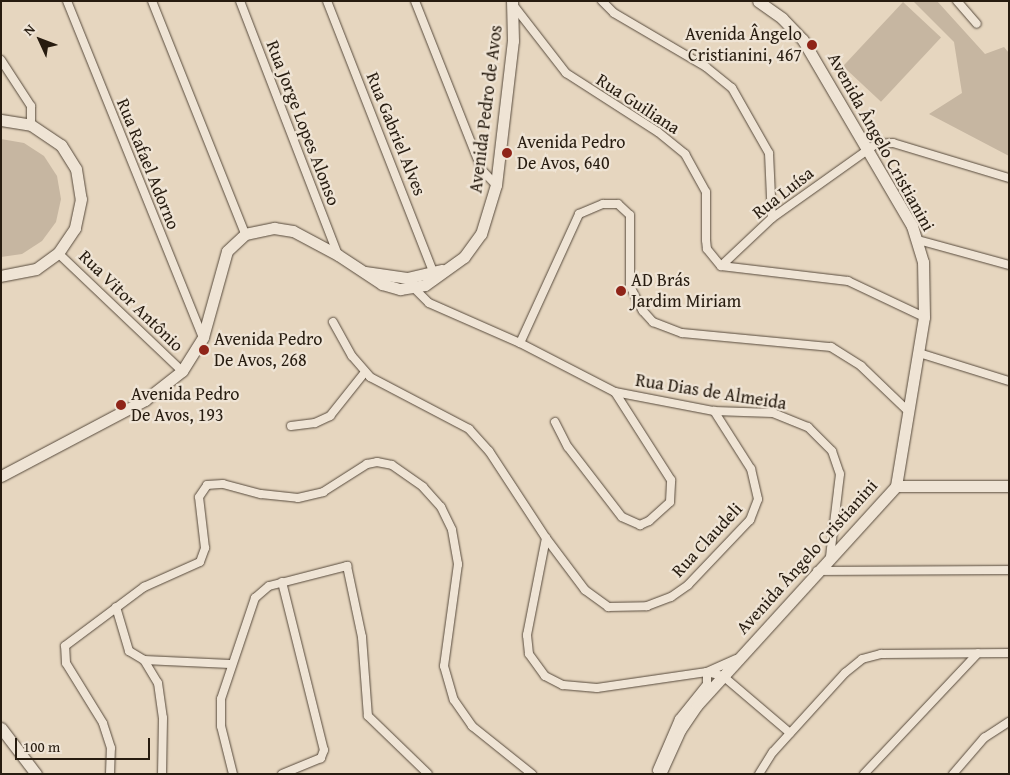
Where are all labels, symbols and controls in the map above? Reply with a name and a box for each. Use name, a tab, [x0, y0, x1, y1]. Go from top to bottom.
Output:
north arrow	[15, 15, 65, 65]
text: N	[19, 20, 40, 40]
street label: Avenida Pedro de Avos	[465, 24, 507, 194]
place label: Avenida Ângelo Cristianini, 467	[685, 24, 802, 66]
street label: Rua Jorge Lopes Alonso	[262, 37, 344, 209]
marker: Avenida Ângelo Cristianini, 467	[806, 39, 818, 51]
street label: Avenida Ângelo Cristianini	[823, 49, 939, 235]
street label: Rua Gabriel Alves	[361, 69, 431, 199]
street label: Rua Guiliana	[592, 69, 684, 139]
street label: Rua Rafael Adorno	[112, 95, 184, 233]
place label: Avenida Pedro De Avos, 640	[517, 132, 625, 174]
marker: Avenida Pedro De Avos, 640	[501, 147, 513, 159]
street label: Rua Luísa	[748, 162, 818, 224]
street label: Rua Vitor Antônio	[74, 246, 188, 356]
place label: AD Brás Jardim Miriam	[631, 270, 741, 312]
marker: AD Brás Jardim Miriam	[615, 285, 627, 297]
place label: Avenida Pedro De Avos, 268	[214, 329, 322, 372]
marker: Avenida Pedro De Avos, 268	[198, 344, 210, 356]
street label: Rua Dias de Almeida	[634, 369, 788, 415]
place label: Avenida Pedro De Avos, 193	[131, 384, 239, 426]
marker: Avenida Pedro De Avos, 193	[115, 399, 127, 411]
street label: Avenida Ângelo Cristianini	[732, 475, 882, 639]
street label: Rua Claudeli	[667, 498, 747, 582]
scale bar	[18, 728, 152, 760]
text: 100 m	[23, 736, 60, 757]

